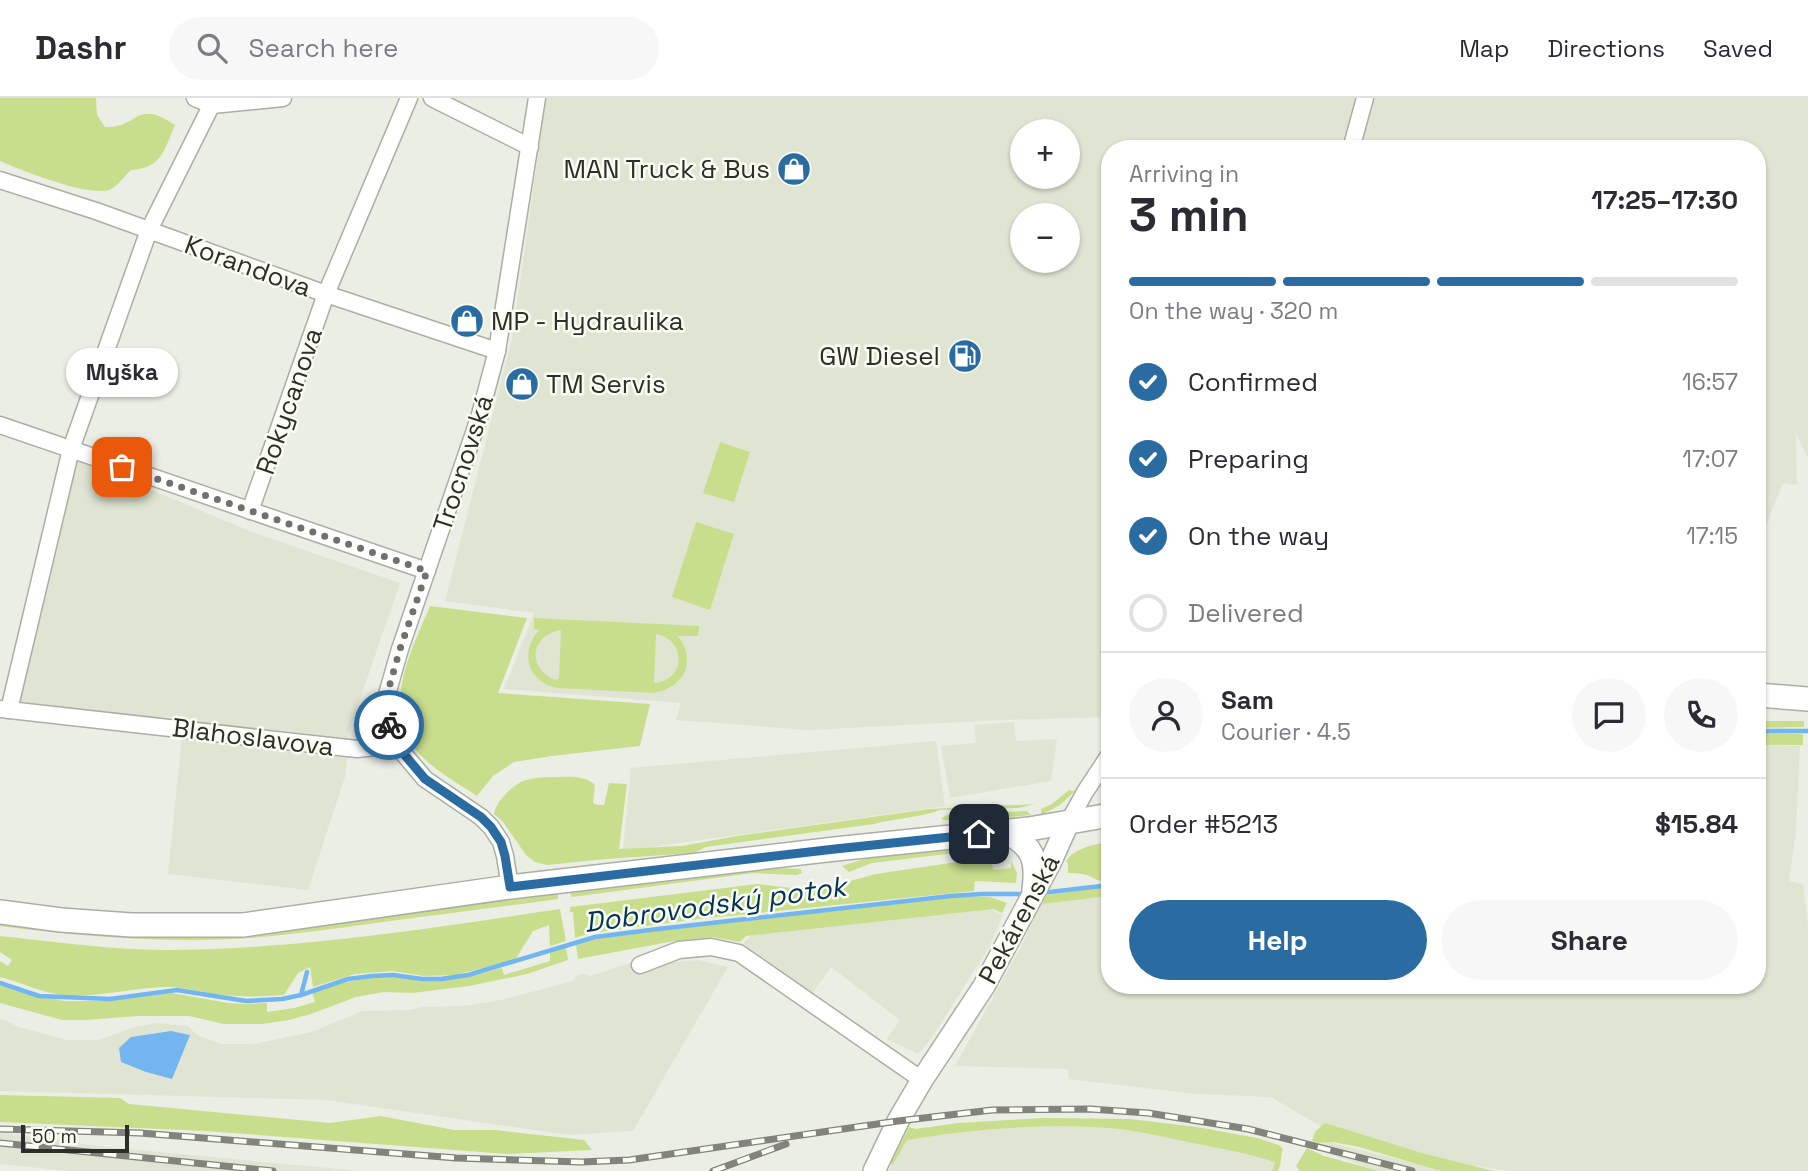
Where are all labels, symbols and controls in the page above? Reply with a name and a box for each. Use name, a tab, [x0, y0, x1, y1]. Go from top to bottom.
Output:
search box	[169, 17, 659, 80]
text: Dashr	[35, 27, 127, 69]
icon: search	[193, 29, 231, 67]
text: Search here	[249, 31, 398, 65]
text: Map	[1459, 33, 1509, 64]
text: Directions	[1547, 33, 1665, 64]
text: Saved	[1703, 33, 1773, 64]
map controls	[1010, 119, 1080, 273]
button: +	[1010, 119, 1080, 189]
shop icon: MAN Truck & Bus	[775, 150, 813, 188]
place label: MAN Truck & Bus	[563, 152, 770, 186]
text: Arriving in	[1129, 159, 1239, 189]
text: 17:25–17:30	[1591, 183, 1738, 217]
text: 3 min	[1129, 186, 1249, 244]
button: −	[1010, 203, 1080, 273]
street label: Korandova	[180, 227, 316, 305]
text: On the way · 320 m	[1129, 296, 1338, 326]
shop icon: MP - Hydraulika	[448, 302, 486, 340]
place label: MP - Hydraulika	[491, 304, 684, 338]
street label: Rokycanova	[248, 323, 330, 479]
fuel station icon: GW Diesel	[946, 337, 984, 375]
place label: GW Diesel	[819, 339, 940, 373]
callout: Myška	[66, 348, 178, 397]
text: Myška	[86, 357, 158, 387]
icon: check	[1129, 363, 1167, 401]
shop icon: TM Servis	[503, 365, 541, 403]
text: Confirmed	[1188, 365, 1318, 399]
place label: TM Servis	[546, 367, 666, 401]
text: 16:57	[1682, 367, 1738, 397]
street label: Trocnovská	[425, 390, 501, 536]
pin	[92, 437, 152, 497]
icon: check	[1129, 440, 1167, 478]
text: Preparing	[1188, 442, 1309, 476]
text: 17:07	[1682, 444, 1738, 474]
icon: bag	[103, 448, 141, 486]
icon: check	[1129, 517, 1167, 555]
text: On the way	[1188, 519, 1329, 553]
text: 17:15	[1686, 521, 1738, 551]
text: Delivered	[1188, 596, 1304, 630]
button: person	[1129, 678, 1203, 752]
button: chat	[1572, 678, 1646, 752]
button: phone	[1664, 678, 1738, 752]
text: Sam	[1221, 683, 1274, 717]
courier	[354, 690, 424, 760]
icon: bike	[370, 706, 408, 744]
street label: Blahoslavova	[170, 710, 336, 764]
text: Courier · 4.5	[1221, 717, 1351, 747]
pin	[949, 804, 1009, 864]
text: Order #5213	[1129, 807, 1278, 841]
text: $15.84	[1655, 807, 1738, 841]
icon: home	[960, 815, 998, 853]
street label: Pekárenská	[971, 848, 1067, 990]
water label: Dobrovodský potok	[582, 867, 851, 940]
button: Help	[1129, 900, 1427, 980]
button: Share	[1441, 900, 1738, 980]
scale bar	[21, 1122, 130, 1154]
text: 50 m	[32, 1124, 77, 1149]

